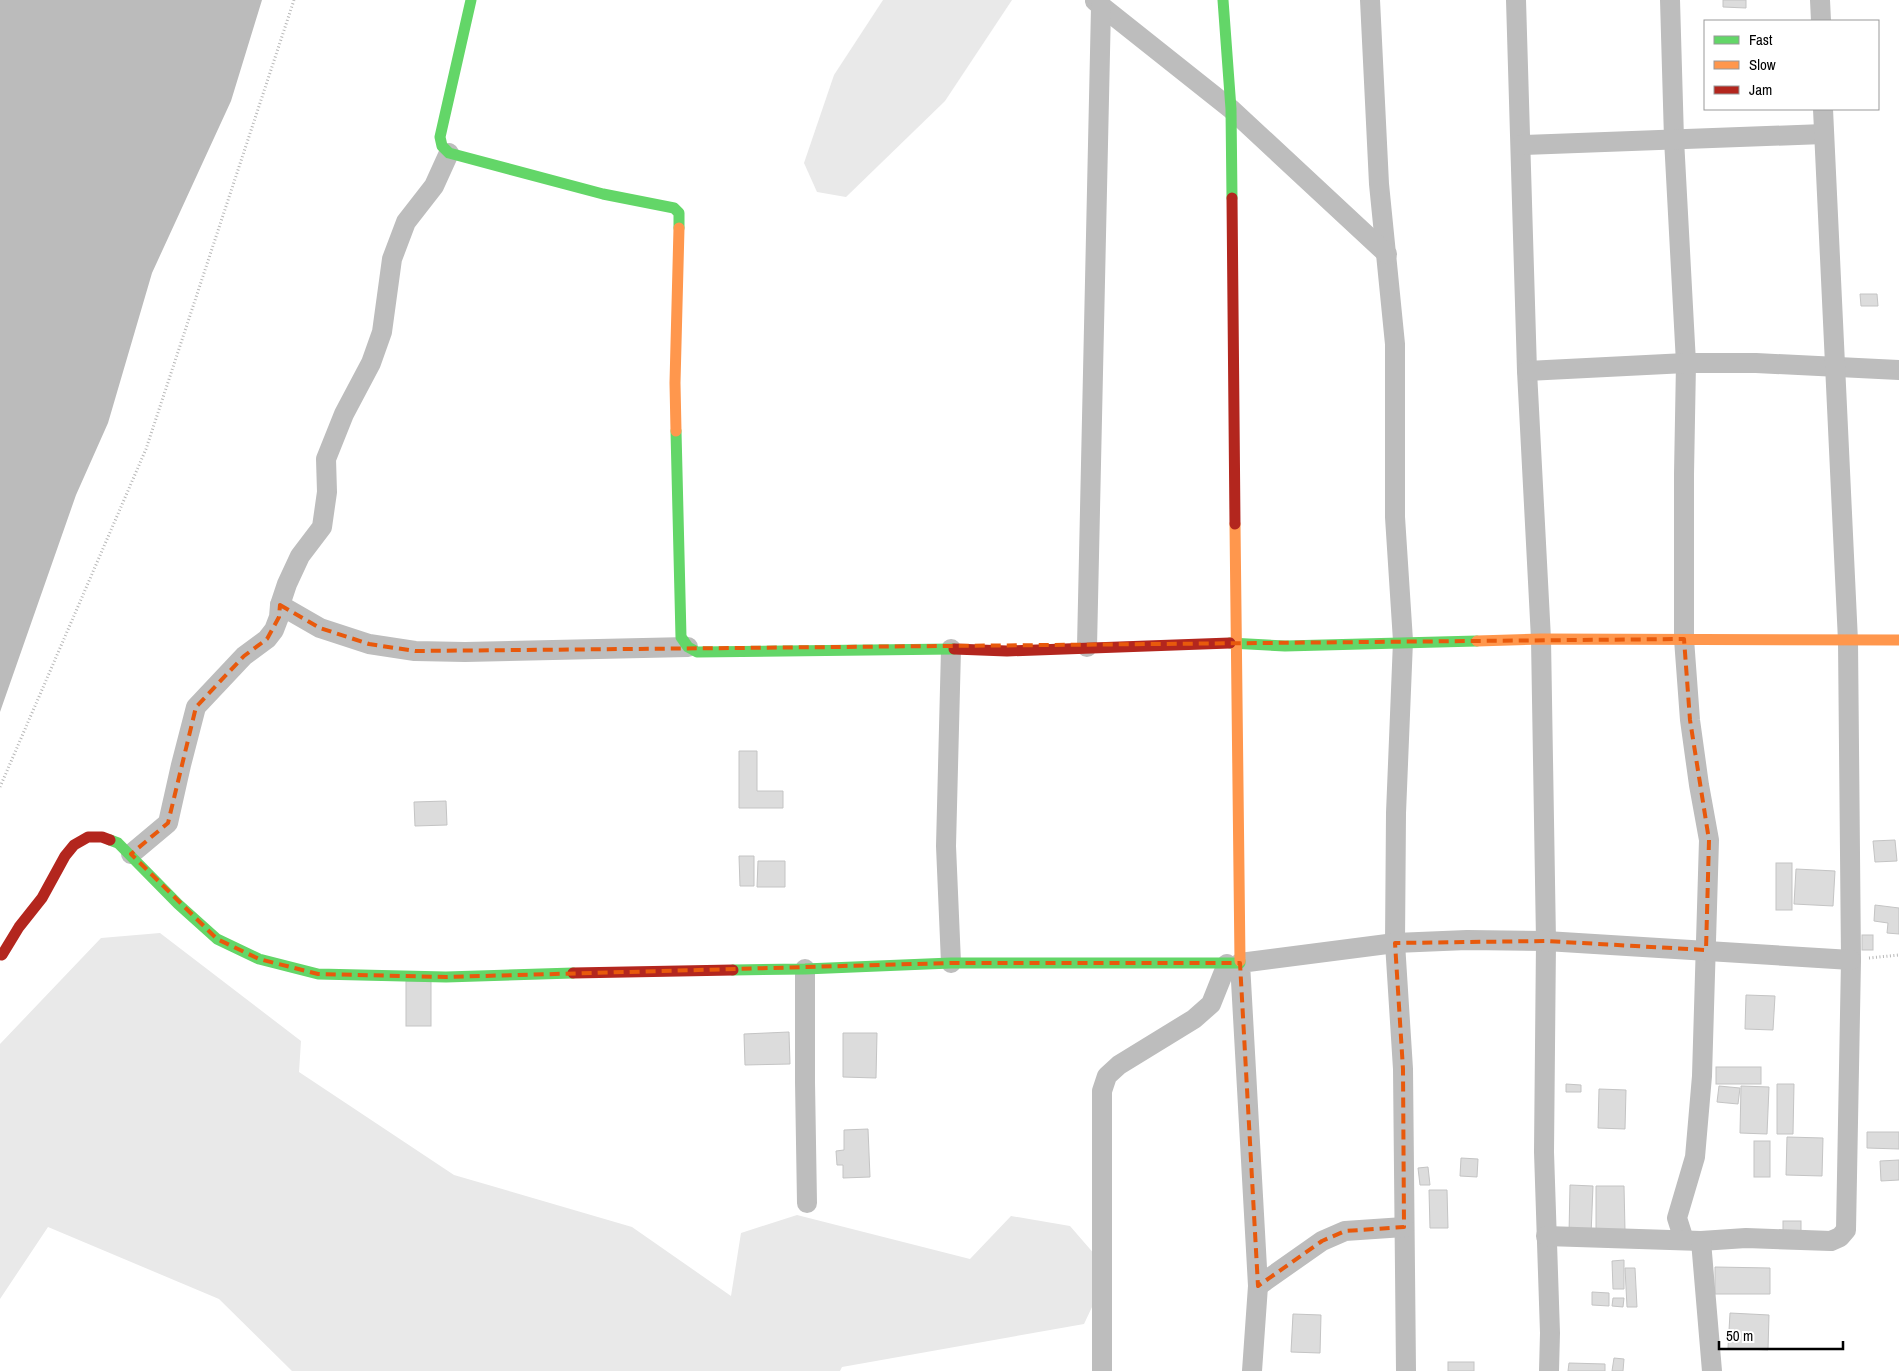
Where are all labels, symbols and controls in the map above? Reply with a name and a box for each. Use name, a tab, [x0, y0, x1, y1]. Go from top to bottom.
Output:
legend	[1704, 20, 1879, 110]
text: Fast	[1749, 29, 1773, 50]
text: Slow	[1749, 54, 1776, 75]
text: Jam	[1749, 79, 1772, 100]
scale bar	[1719, 1318, 1843, 1350]
text: 50 m	[1726, 1325, 1753, 1346]

